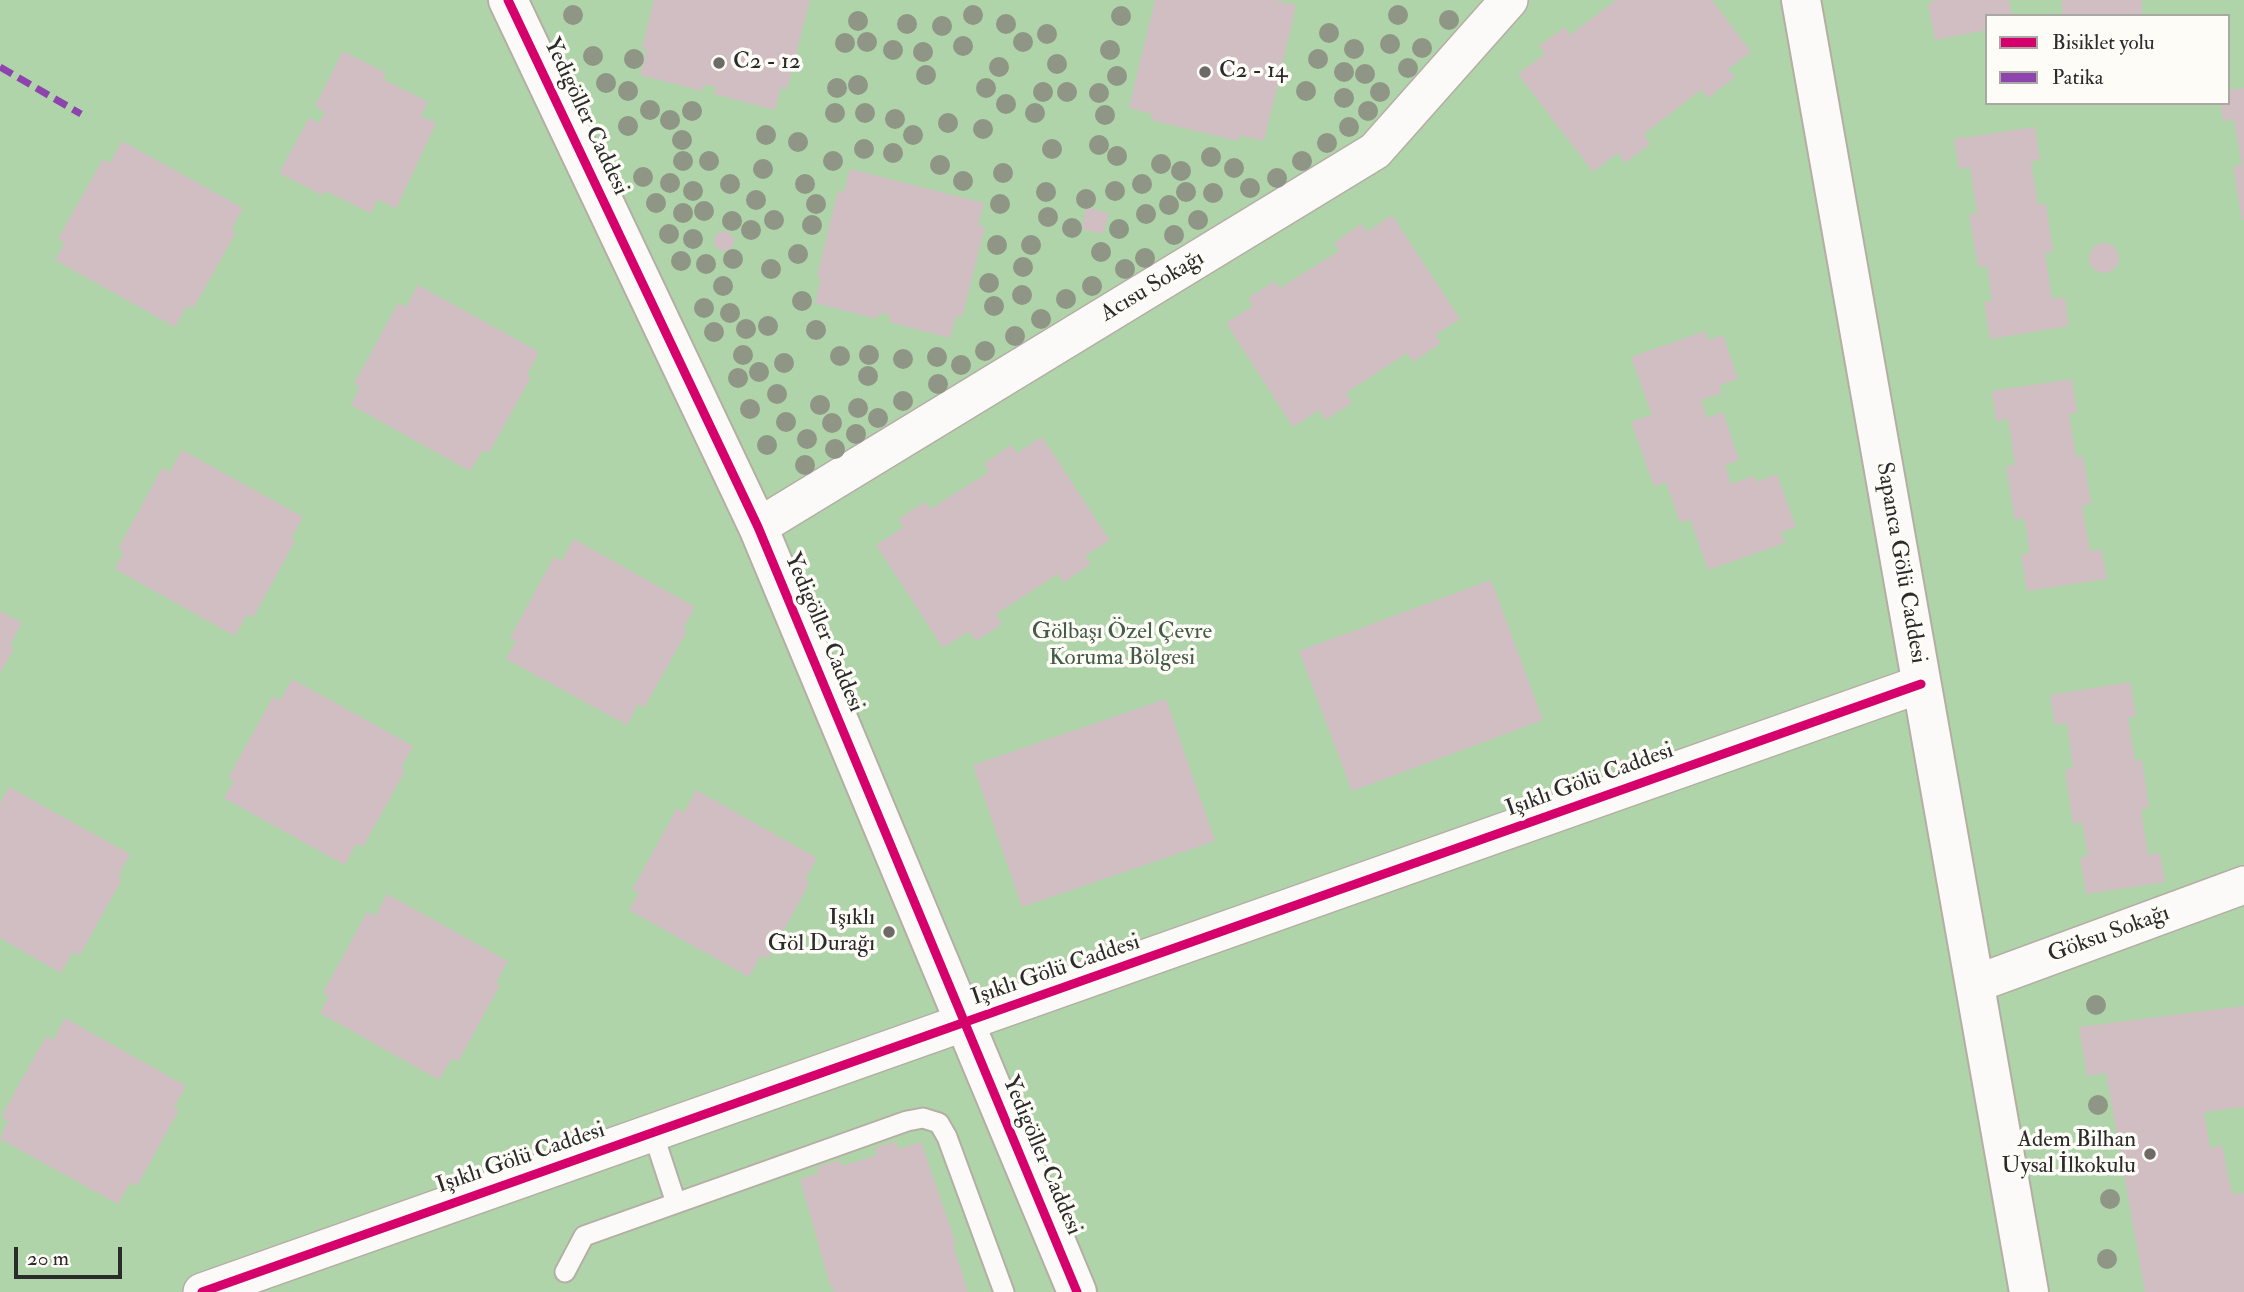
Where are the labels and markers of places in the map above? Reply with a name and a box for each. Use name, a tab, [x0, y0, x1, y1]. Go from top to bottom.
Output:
place label: C2 - 12	[733, 49, 801, 77]
marker: C2 - 12	[711, 55, 727, 71]
place label: C2 - 14	[1219, 58, 1288, 86]
marker: C2 - 14	[1197, 64, 1213, 80]
place label: Işıklı Göl Durağı	[768, 905, 875, 959]
marker: Işıklı Göl Durağı	[881, 924, 897, 940]
place label: Adem Bilhan Uysal İlkokulu	[2002, 1127, 2136, 1181]
marker: Adem Bilhan Uysal İlkokulu	[2142, 1146, 2158, 1162]

